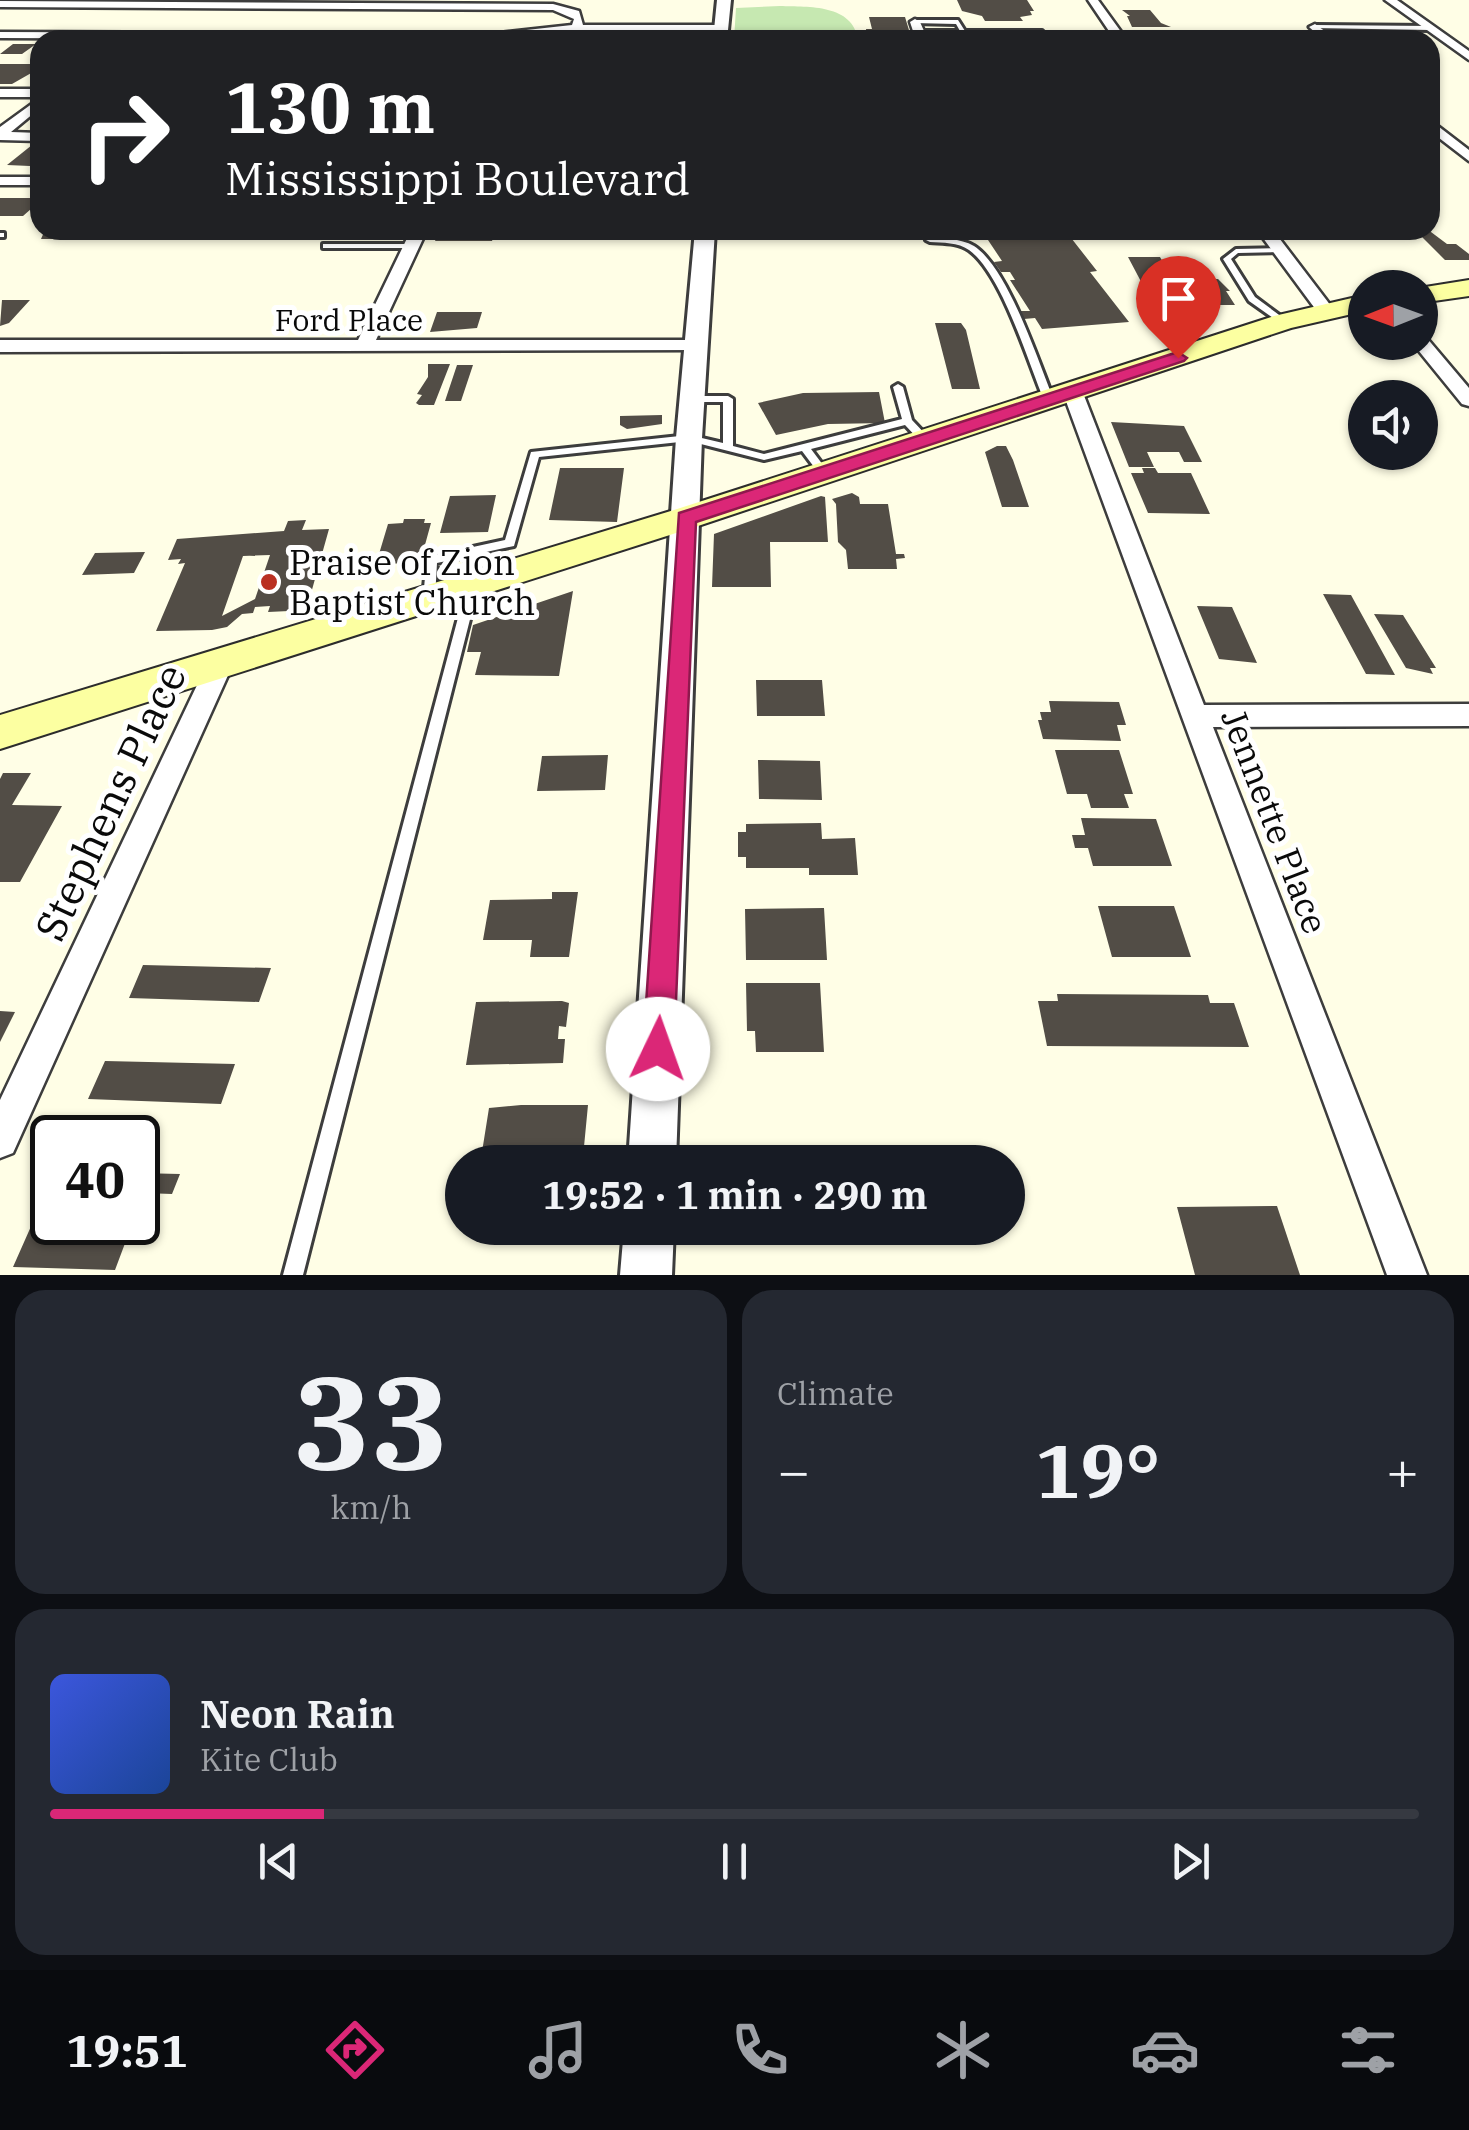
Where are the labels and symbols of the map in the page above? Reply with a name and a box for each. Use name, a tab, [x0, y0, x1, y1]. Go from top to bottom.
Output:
pin	[1136, 256, 1221, 359]
north arrow	[1348, 270, 1438, 360]
street label: Ford Place	[275, 300, 423, 339]
place label: Praise of Zion Baptist Church	[289, 539, 535, 625]
marker: Praise of Zion Baptist Church	[258, 571, 280, 593]
street label: Stephens Place	[22, 655, 198, 949]
street label: Jennette Place	[1211, 702, 1339, 940]
position arrow	[606, 997, 710, 1101]
speed limit sign: 40	[30, 1115, 160, 1245]

